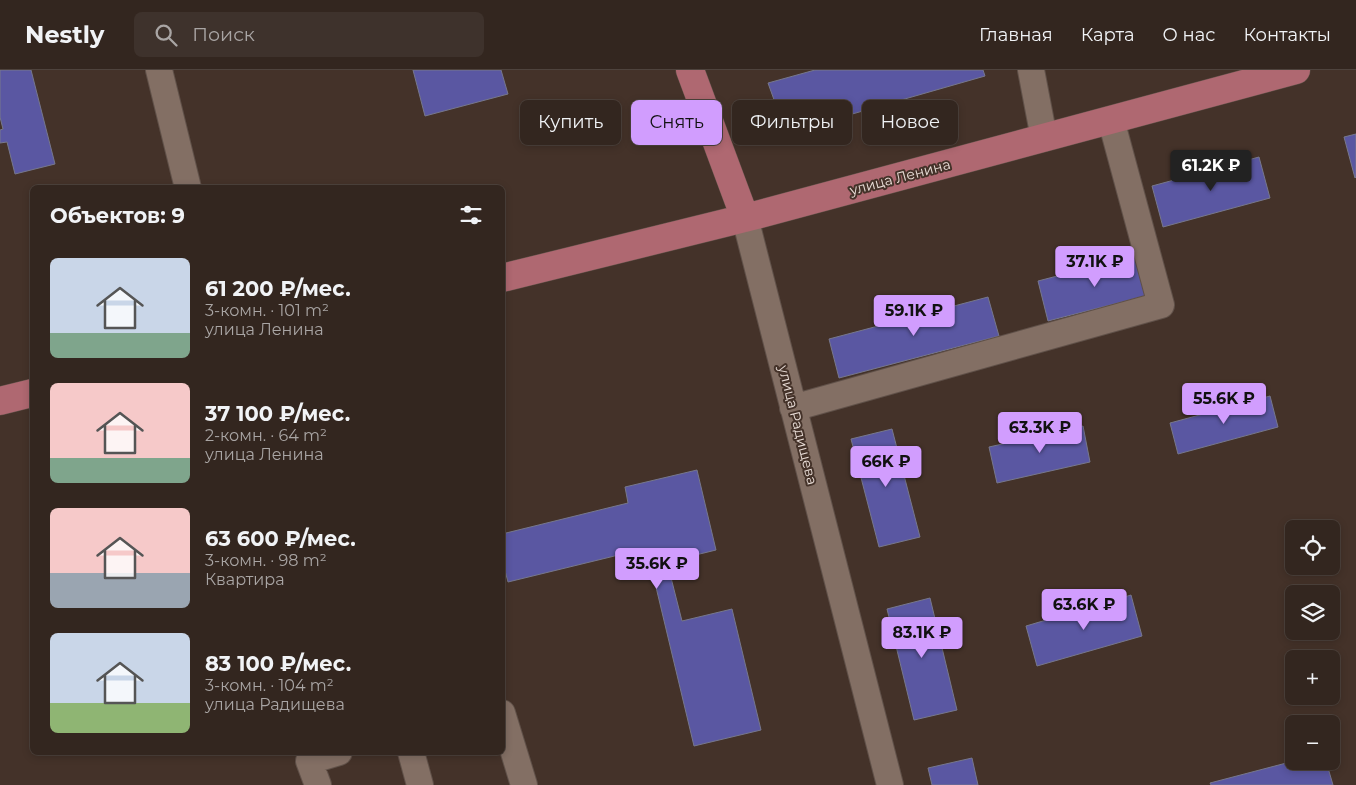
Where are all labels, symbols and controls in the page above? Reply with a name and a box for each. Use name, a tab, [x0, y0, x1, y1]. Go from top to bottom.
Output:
search box	[134, 12, 484, 57]
text: Nestly	[25, 20, 104, 49]
icon: search	[152, 21, 180, 49]
text: Поиск	[192, 23, 255, 46]
text: Главная	[979, 24, 1053, 46]
text: Карта	[1081, 24, 1135, 46]
text: О нас	[1163, 24, 1215, 46]
text: Контакты	[1243, 24, 1331, 46]
chip: Купить	[520, 100, 621, 145]
chip: Снять	[631, 100, 722, 145]
chip: Фильтры	[732, 100, 852, 145]
chip: Новое	[862, 100, 958, 145]
pin: 61.2K ₽	[1165, 150, 1257, 192]
street label: улица Ленина	[847, 155, 952, 199]
text: 61.2K ₽	[1181, 156, 1241, 175]
icon: filters	[457, 201, 485, 229]
text: Объектов: 9	[50, 203, 185, 228]
pin: 37.1K ₽	[1049, 246, 1141, 288]
text: 37.1K ₽	[1066, 252, 1124, 271]
text: 61 200 ₽/мес.	[205, 276, 351, 301]
icon: home	[90, 278, 150, 338]
pin: 59.1K ₽	[868, 294, 960, 337]
text: 3-комн. · 101 m²	[205, 301, 329, 320]
text: 59.1K ₽	[885, 301, 943, 320]
text: улица Ленина	[205, 320, 324, 339]
street label: улица Радищева	[774, 363, 822, 487]
pin: 55.6K ₽	[1178, 382, 1270, 425]
text: 55.6K ₽	[1193, 389, 1255, 408]
text: 37 100 ₽/мес.	[205, 401, 350, 426]
icon: home	[90, 403, 150, 463]
pin: 63.3K ₽	[994, 412, 1086, 454]
text: 63.3K ₽	[1009, 418, 1071, 437]
text: 2-комн. · 64 m²	[205, 426, 327, 445]
text: улица Ленина	[205, 445, 324, 464]
pin: 66K ₽	[851, 446, 921, 488]
text: 66K ₽	[861, 452, 911, 471]
map controls	[1285, 520, 1340, 770]
button: locate	[1285, 520, 1340, 575]
text: 63 600 ₽/мес.	[205, 526, 356, 551]
icon: home	[90, 528, 150, 588]
pin: 35.6K ₽	[611, 548, 703, 590]
text: 3-комн. · 98 m²	[205, 551, 327, 570]
text: 35.6K ₽	[626, 554, 688, 573]
text: Квартира	[205, 570, 285, 589]
button: layers	[1285, 585, 1340, 640]
pin: 63.6K ₽	[1038, 588, 1130, 631]
text: 63.6K ₽	[1053, 595, 1115, 614]
pin: 83.1K ₽	[876, 616, 968, 659]
text: 83.1K ₽	[892, 623, 952, 642]
button: +	[1285, 650, 1340, 705]
text: 83 100 ₽/мес.	[205, 651, 351, 676]
icon: home	[90, 653, 150, 713]
text: 3-комн. · 104 m²	[205, 676, 334, 695]
text: улица Радищева	[205, 695, 345, 714]
button: −	[1285, 715, 1340, 770]

